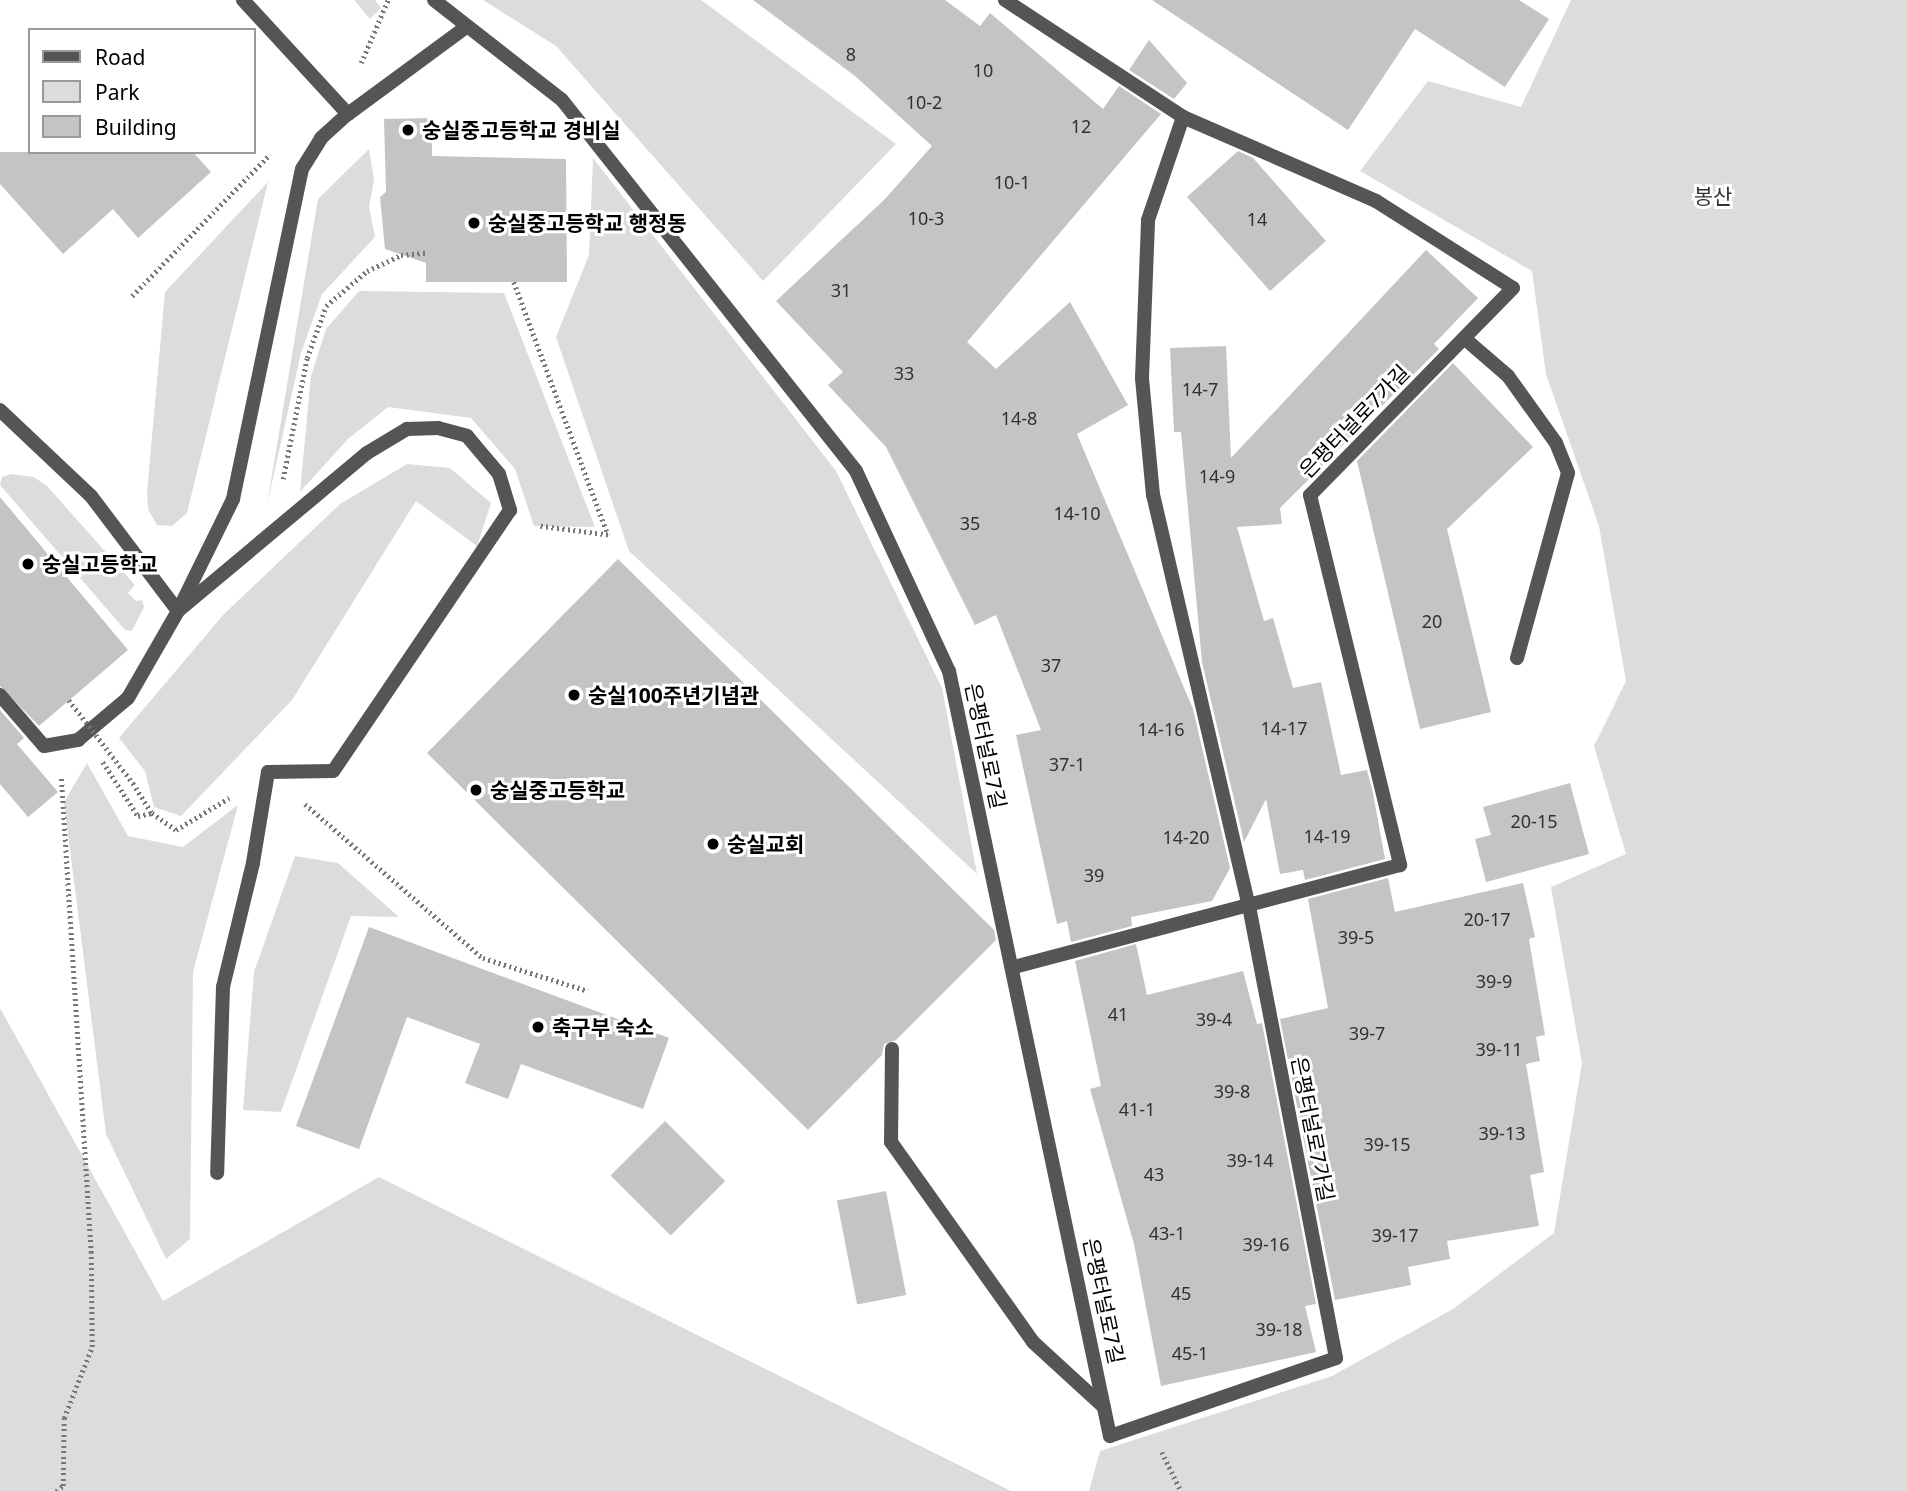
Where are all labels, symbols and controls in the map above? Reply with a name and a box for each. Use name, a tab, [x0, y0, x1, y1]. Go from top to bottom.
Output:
legend	[28, 28, 256, 154]
text: Road	[95, 43, 145, 71]
house number: 8	[846, 43, 856, 65]
house number: 10	[973, 59, 993, 81]
text: Park	[95, 78, 139, 106]
house number: 10-2	[906, 91, 942, 113]
text: Building	[95, 113, 177, 141]
house number: 12	[1071, 115, 1091, 137]
place label: 숭실중고등학교 경비실	[422, 117, 621, 143]
marker: 숭실중고등학교 경비실	[400, 122, 416, 138]
house number: 10-1	[994, 171, 1030, 193]
park label: 봉산	[1694, 183, 1732, 209]
house number: 10-3	[908, 207, 944, 229]
house number: 14	[1247, 208, 1267, 230]
place label: 숭실중고등학교 행정동	[488, 210, 687, 236]
marker: 숭실중고등학교 행정동	[466, 215, 482, 231]
house number: 31	[831, 279, 851, 301]
street label: 은평터널로7가길	[1294, 359, 1414, 483]
house number: 33	[894, 362, 914, 384]
house number: 14-7	[1182, 378, 1218, 400]
house number: 14-8	[1001, 407, 1037, 429]
house number: 14-9	[1199, 465, 1235, 487]
house number: 14-10	[1054, 502, 1100, 524]
house number: 35	[960, 512, 980, 534]
place label: 숭실고등학교	[42, 551, 158, 577]
marker: 숭실고등학교	[20, 556, 36, 572]
house number: 20	[1422, 610, 1442, 632]
house number: 37	[1041, 654, 1061, 676]
street label: 은평터널로7길	[960, 681, 1012, 811]
place label: 숭실100주년기념관	[588, 682, 759, 708]
marker: 숭실100주년기념관	[566, 687, 582, 703]
house number: 14-17	[1261, 717, 1307, 739]
house number: 14-16	[1138, 718, 1184, 740]
house number: 37-1	[1049, 753, 1085, 775]
place label: 숭실중고등학교	[490, 777, 625, 803]
marker: 숭실중고등학교	[468, 782, 484, 798]
house number: 20-15	[1511, 810, 1557, 832]
house number: 14-19	[1304, 825, 1350, 847]
house number: 14-20	[1163, 826, 1209, 848]
place label: 숭실교회	[727, 831, 804, 857]
marker: 숭실교회	[705, 836, 721, 852]
house number: 39	[1084, 864, 1104, 886]
house number: 20-17	[1464, 908, 1510, 930]
house number: 39-5	[1338, 926, 1374, 948]
house number: 39-9	[1476, 970, 1512, 992]
house number: 41	[1108, 1003, 1128, 1025]
house number: 39-4	[1196, 1008, 1232, 1030]
place label: 축구부 숙소	[552, 1014, 654, 1040]
marker: 축구부 숙소	[530, 1019, 546, 1035]
house number: 39-7	[1349, 1022, 1385, 1044]
house number: 39-11	[1476, 1038, 1522, 1060]
street label: 은평터널로7가길	[1287, 1054, 1339, 1204]
house number: 39-8	[1214, 1080, 1250, 1102]
house number: 41-1	[1119, 1098, 1155, 1120]
house number: 39-13	[1479, 1122, 1525, 1144]
house number: 39-15	[1364, 1133, 1410, 1155]
house number: 39-14	[1227, 1149, 1273, 1171]
house number: 43	[1144, 1163, 1164, 1185]
house number: 43-1	[1149, 1222, 1185, 1244]
house number: 39-17	[1372, 1224, 1418, 1246]
house number: 39-16	[1243, 1233, 1289, 1255]
street label: 은평터널로7길	[1078, 1236, 1130, 1366]
house number: 45	[1171, 1282, 1191, 1304]
house number: 39-18	[1256, 1318, 1302, 1340]
house number: 45-1	[1172, 1342, 1208, 1364]

